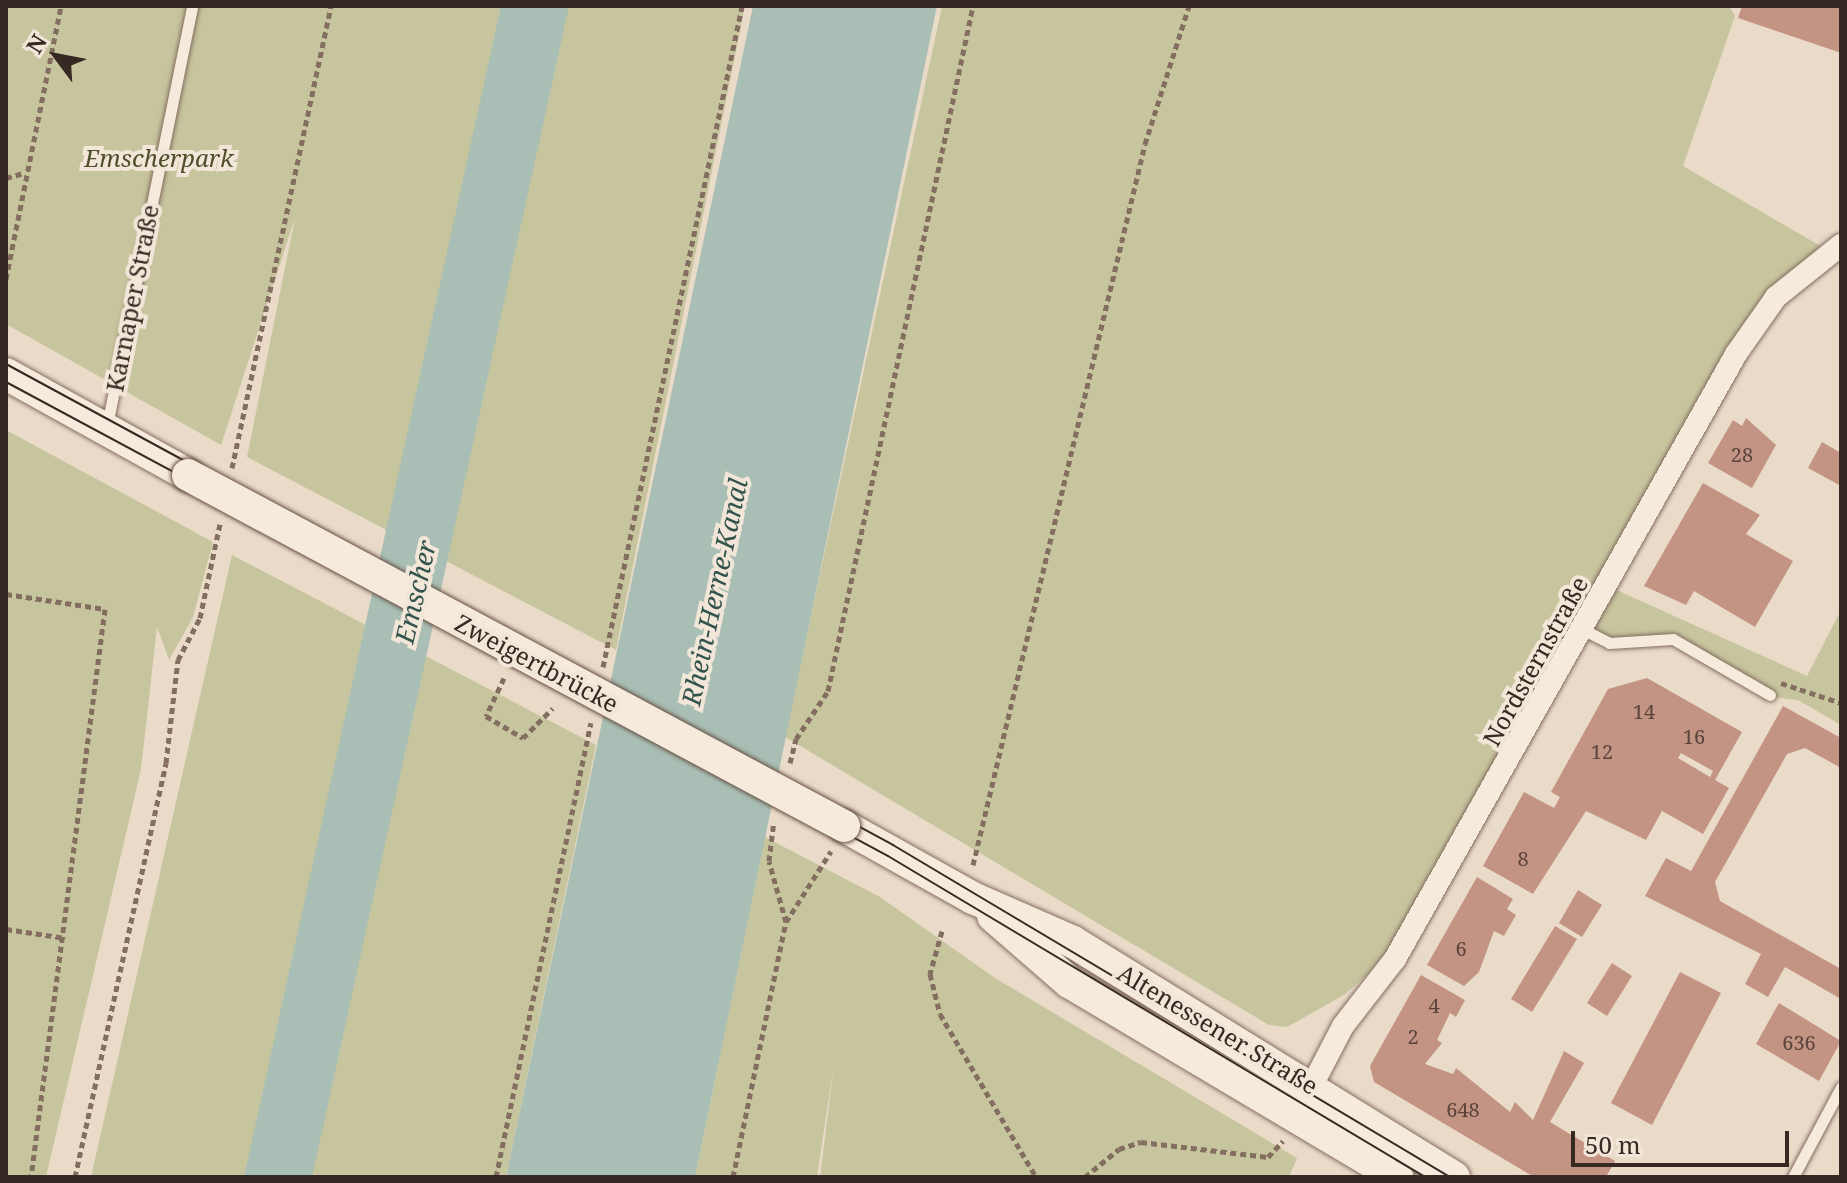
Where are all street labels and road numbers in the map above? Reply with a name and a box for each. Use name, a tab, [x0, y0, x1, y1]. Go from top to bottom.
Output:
street label: Karnaper Straße	[100, 202, 164, 394]
street label: Nordsternstraße	[1477, 571, 1593, 751]
street label: Zweigertbrücke	[451, 608, 623, 718]
street label: Altenessener Straße	[1113, 958, 1323, 1100]

